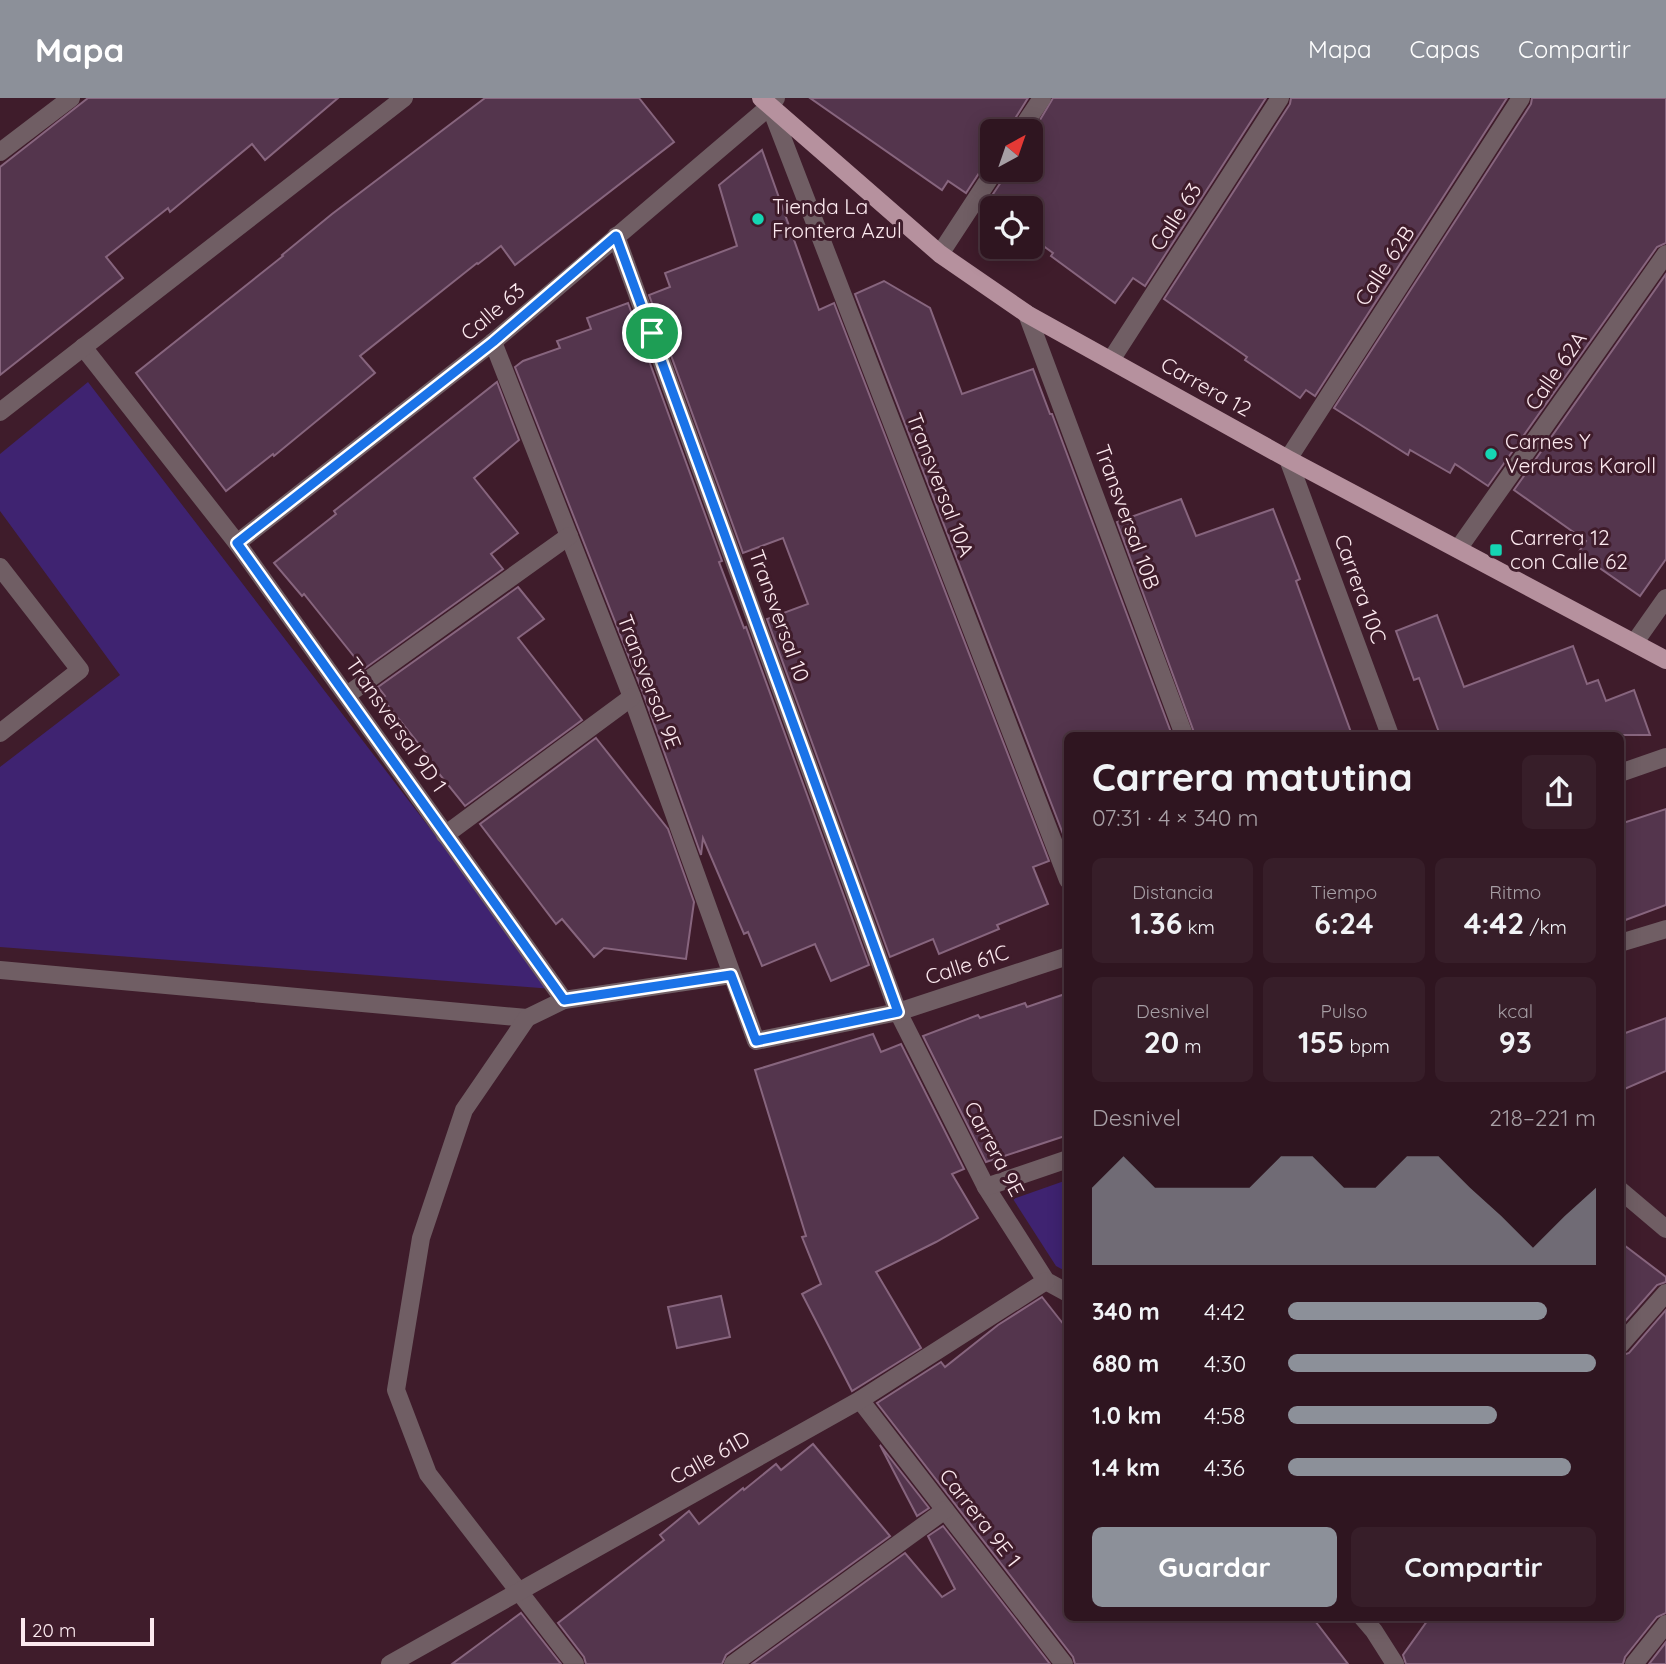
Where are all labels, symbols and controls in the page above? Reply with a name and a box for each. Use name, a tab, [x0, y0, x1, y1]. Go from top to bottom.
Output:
text: Mapa	[35, 29, 124, 70]
text: Mapa	[1308, 34, 1372, 64]
text: Capas	[1410, 34, 1480, 64]
text: Compartir	[1518, 34, 1631, 64]
north arrow	[980, 119, 1043, 182]
map controls	[980, 119, 1043, 259]
street label: Calle 63	[1144, 178, 1207, 255]
place label: Tienda La Frontera Azul	[772, 193, 902, 243]
button: locate	[980, 196, 1043, 259]
marker: Tienda La Frontera Azul	[750, 211, 766, 227]
street label: Calle 62B	[1349, 221, 1420, 310]
street label: Calle 63	[455, 277, 530, 346]
pin	[622, 303, 682, 363]
icon: arrive	[633, 314, 671, 352]
street label: Calle 62A	[1519, 326, 1592, 415]
street label: Carrera 12	[1157, 351, 1256, 422]
street label: Transversal 10A	[902, 409, 980, 560]
place label: Carnes Y Verduras Karoll	[1505, 428, 1656, 478]
street label: Transversal 10B	[1090, 441, 1166, 593]
marker: Carnes Y Verduras Karoll	[1483, 446, 1499, 462]
place label: Carrera 12 con Calle 62	[1510, 524, 1628, 574]
street label: Carrera 10C	[1329, 531, 1393, 647]
marker: Carrera 12 con Calle 62	[1488, 542, 1504, 558]
street label: Transversal 10	[744, 546, 816, 685]
street label: Transversal 9E	[612, 611, 687, 753]
street label: Transversal 9D 1	[341, 652, 453, 797]
text: Carrera matutina	[1092, 753, 1413, 801]
button: share	[1522, 755, 1596, 829]
text: 07:31 · 4 × 340 m	[1092, 803, 1259, 832]
text: Distancia	[1132, 880, 1213, 904]
text: Tiempo	[1311, 880, 1377, 904]
text: Ritmo	[1489, 880, 1541, 904]
text: 1.36	[1130, 904, 1182, 942]
text: 6:24	[1314, 904, 1374, 942]
text: 4:42	[1464, 904, 1524, 942]
text: km	[1182, 915, 1215, 939]
text: /km	[1524, 915, 1567, 939]
street label: Calle 61C	[922, 938, 1012, 990]
text: Desnivel	[1136, 999, 1209, 1023]
text: Pulso	[1321, 999, 1367, 1023]
text: kcal	[1498, 999, 1533, 1023]
text: 20	[1144, 1023, 1179, 1061]
text: 155	[1298, 1023, 1344, 1061]
text: 93	[1499, 1023, 1532, 1061]
text: m	[1179, 1034, 1202, 1058]
text: bpm	[1344, 1034, 1390, 1058]
street label: Carrera 9E	[959, 1097, 1031, 1201]
text: Desnivel	[1092, 1103, 1181, 1132]
text: 218–221 m	[1489, 1103, 1596, 1132]
text: 340 m	[1092, 1297, 1160, 1326]
text: 4:42	[1204, 1297, 1245, 1326]
text: 680 m	[1092, 1349, 1159, 1378]
text: 4:30	[1204, 1349, 1246, 1378]
text: 1.0 km	[1092, 1401, 1162, 1430]
text: 4:58	[1204, 1401, 1245, 1430]
street label: Calle 61D	[665, 1425, 754, 1490]
text: 1.4 km	[1092, 1453, 1160, 1482]
text: 4:36	[1204, 1453, 1245, 1482]
street label: Carrera 9E 1	[934, 1463, 1027, 1572]
button: Guardar	[1092, 1527, 1337, 1607]
button: Compartir	[1351, 1527, 1596, 1607]
scale bar	[21, 1615, 154, 1647]
text: 20 m	[32, 1618, 76, 1642]

